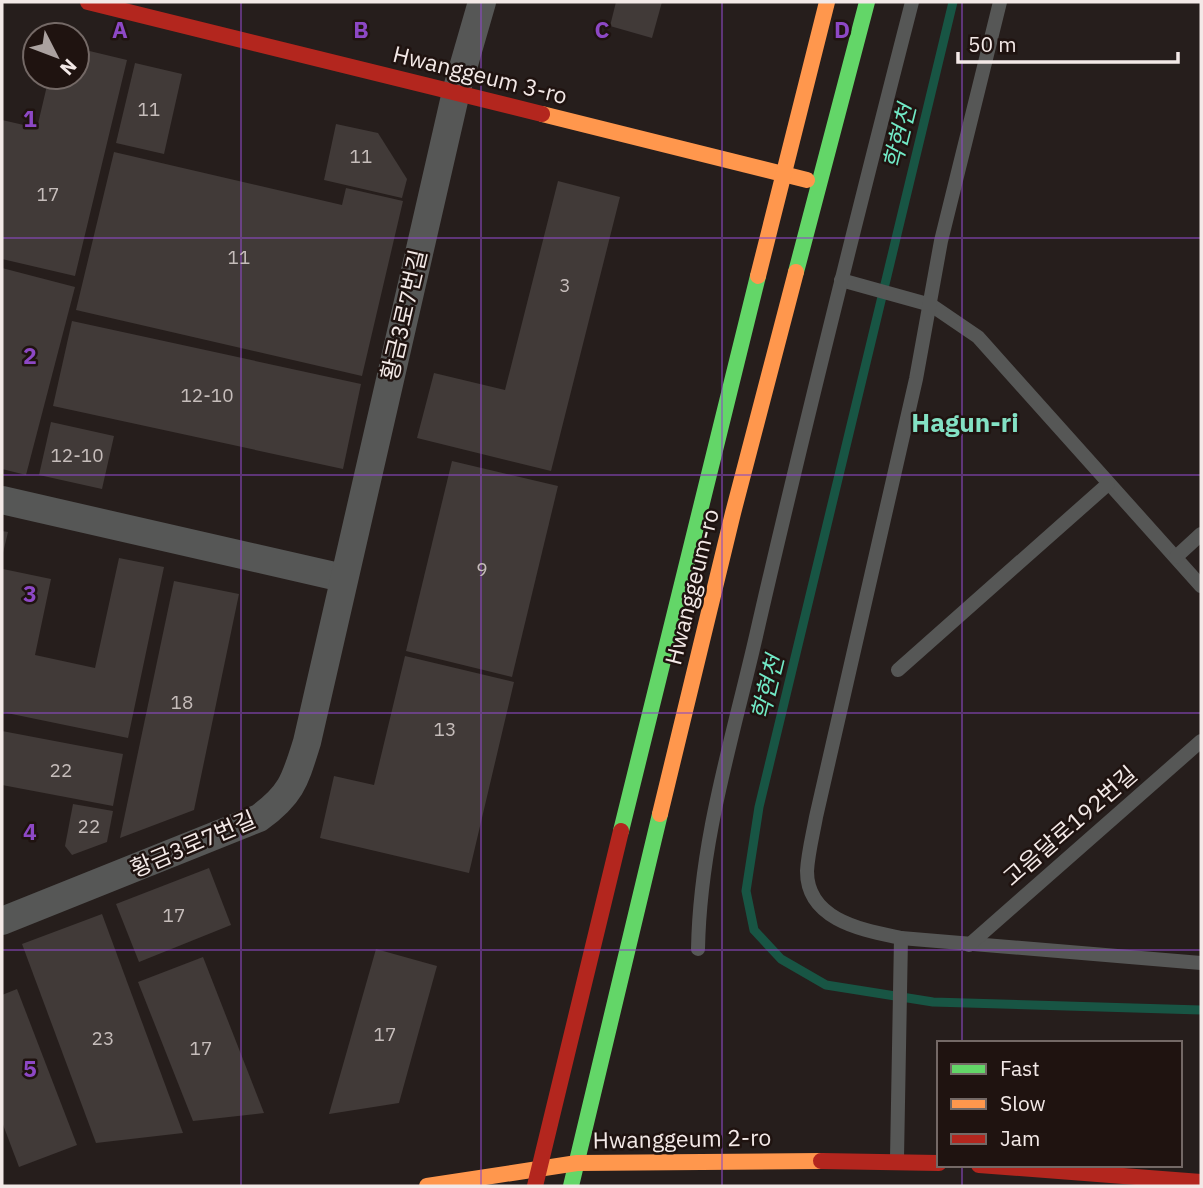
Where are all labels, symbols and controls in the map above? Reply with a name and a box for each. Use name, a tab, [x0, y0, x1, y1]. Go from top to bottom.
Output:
text: A	[112, 14, 128, 44]
text: B	[353, 14, 369, 44]
text: C	[595, 14, 610, 44]
text: D	[834, 14, 850, 44]
north arrow	[21, 21, 91, 91]
scale bar	[958, 21, 1178, 65]
text: 50 m	[968, 30, 1017, 58]
street label: Hwanggeum 3-ro	[390, 38, 571, 110]
text: N	[55, 54, 82, 81]
house number: 11	[138, 97, 160, 121]
water label: 학현천	[875, 98, 923, 173]
text: 1	[23, 103, 37, 133]
house number: 11	[350, 144, 372, 168]
house number: 17	[37, 182, 59, 206]
house number: 11	[228, 245, 250, 269]
street label: 황금3로7번길	[373, 246, 433, 383]
house number: 3	[559, 273, 571, 297]
text: 2	[23, 340, 37, 370]
house number: 12-10	[180, 383, 234, 407]
district label: Hagun-ri	[911, 405, 1019, 439]
house number: 12-10	[50, 443, 104, 467]
street label: Hwanggeum-ro	[657, 506, 725, 668]
house number: 9	[476, 557, 488, 581]
text: 3	[23, 578, 37, 608]
water label: 학현천	[743, 649, 791, 724]
house number: 18	[171, 690, 193, 714]
house number: 13	[434, 717, 456, 741]
house number: 22	[50, 758, 72, 782]
street label: 고음달로192번길	[996, 759, 1143, 892]
street label: 황금3로7번길	[125, 803, 260, 883]
house number: 22	[78, 814, 100, 838]
text: 4	[23, 816, 37, 846]
house number: 17	[163, 903, 185, 927]
house number: 17	[374, 1022, 396, 1046]
house number: 23	[92, 1026, 114, 1050]
house number: 17	[190, 1036, 212, 1060]
legend	[937, 1041, 1182, 1167]
text: 5	[23, 1053, 37, 1083]
text: Fast	[1000, 1054, 1040, 1082]
text: Slow	[1000, 1089, 1046, 1117]
street label: Hwanggeum 2-ro	[592, 1121, 772, 1155]
text: Jam	[1000, 1124, 1040, 1152]

